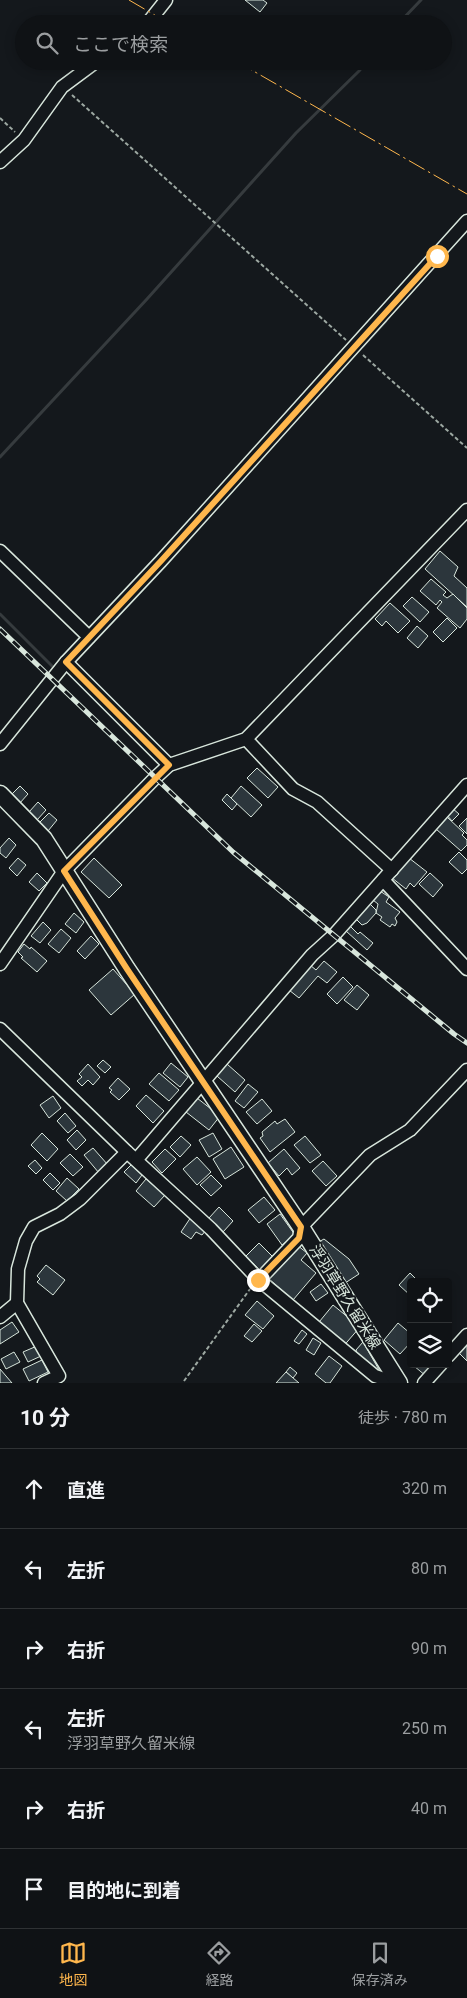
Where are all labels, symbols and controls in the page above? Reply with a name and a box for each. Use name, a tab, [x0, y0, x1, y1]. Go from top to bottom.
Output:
search box	[15, 15, 452, 70]
icon: search	[33, 29, 61, 57]
text: ここで検索	[73, 33, 168, 56]
route start	[426, 245, 449, 268]
street label: 浮羽草野久留米線	[306, 1241, 384, 1353]
route end	[247, 1269, 270, 1292]
map controls	[407, 1278, 452, 1368]
button: locate	[407, 1278, 452, 1323]
button: layers	[407, 1323, 452, 1368]
text: 10 分	[20, 1406, 70, 1430]
text: 徒歩 · 780 m	[358, 1408, 447, 1427]
icon: ahead	[20, 1475, 48, 1503]
text: 直進	[67, 1479, 105, 1502]
text: 320 m	[402, 1479, 447, 1498]
icon: left	[20, 1555, 48, 1583]
text: 左折	[67, 1559, 105, 1582]
text: 80 m	[411, 1559, 447, 1578]
icon: right	[20, 1635, 48, 1663]
text: 右折	[67, 1639, 105, 1662]
text: 90 m	[411, 1639, 447, 1658]
text: 左折	[67, 1707, 105, 1730]
icon: left	[20, 1715, 48, 1743]
text: 250 m	[402, 1719, 447, 1738]
text: 浮羽草野久留米線	[67, 1734, 195, 1753]
icon: right	[20, 1795, 48, 1823]
text: 右折	[67, 1799, 105, 1822]
text: 40 m	[411, 1799, 447, 1818]
icon: arrive	[20, 1875, 48, 1903]
text: 目的地に到着	[67, 1879, 181, 1902]
tab: 地図	[59, 1939, 87, 1989]
tab: 経路	[205, 1939, 233, 1989]
tab: 保存済み	[352, 1939, 408, 1989]

